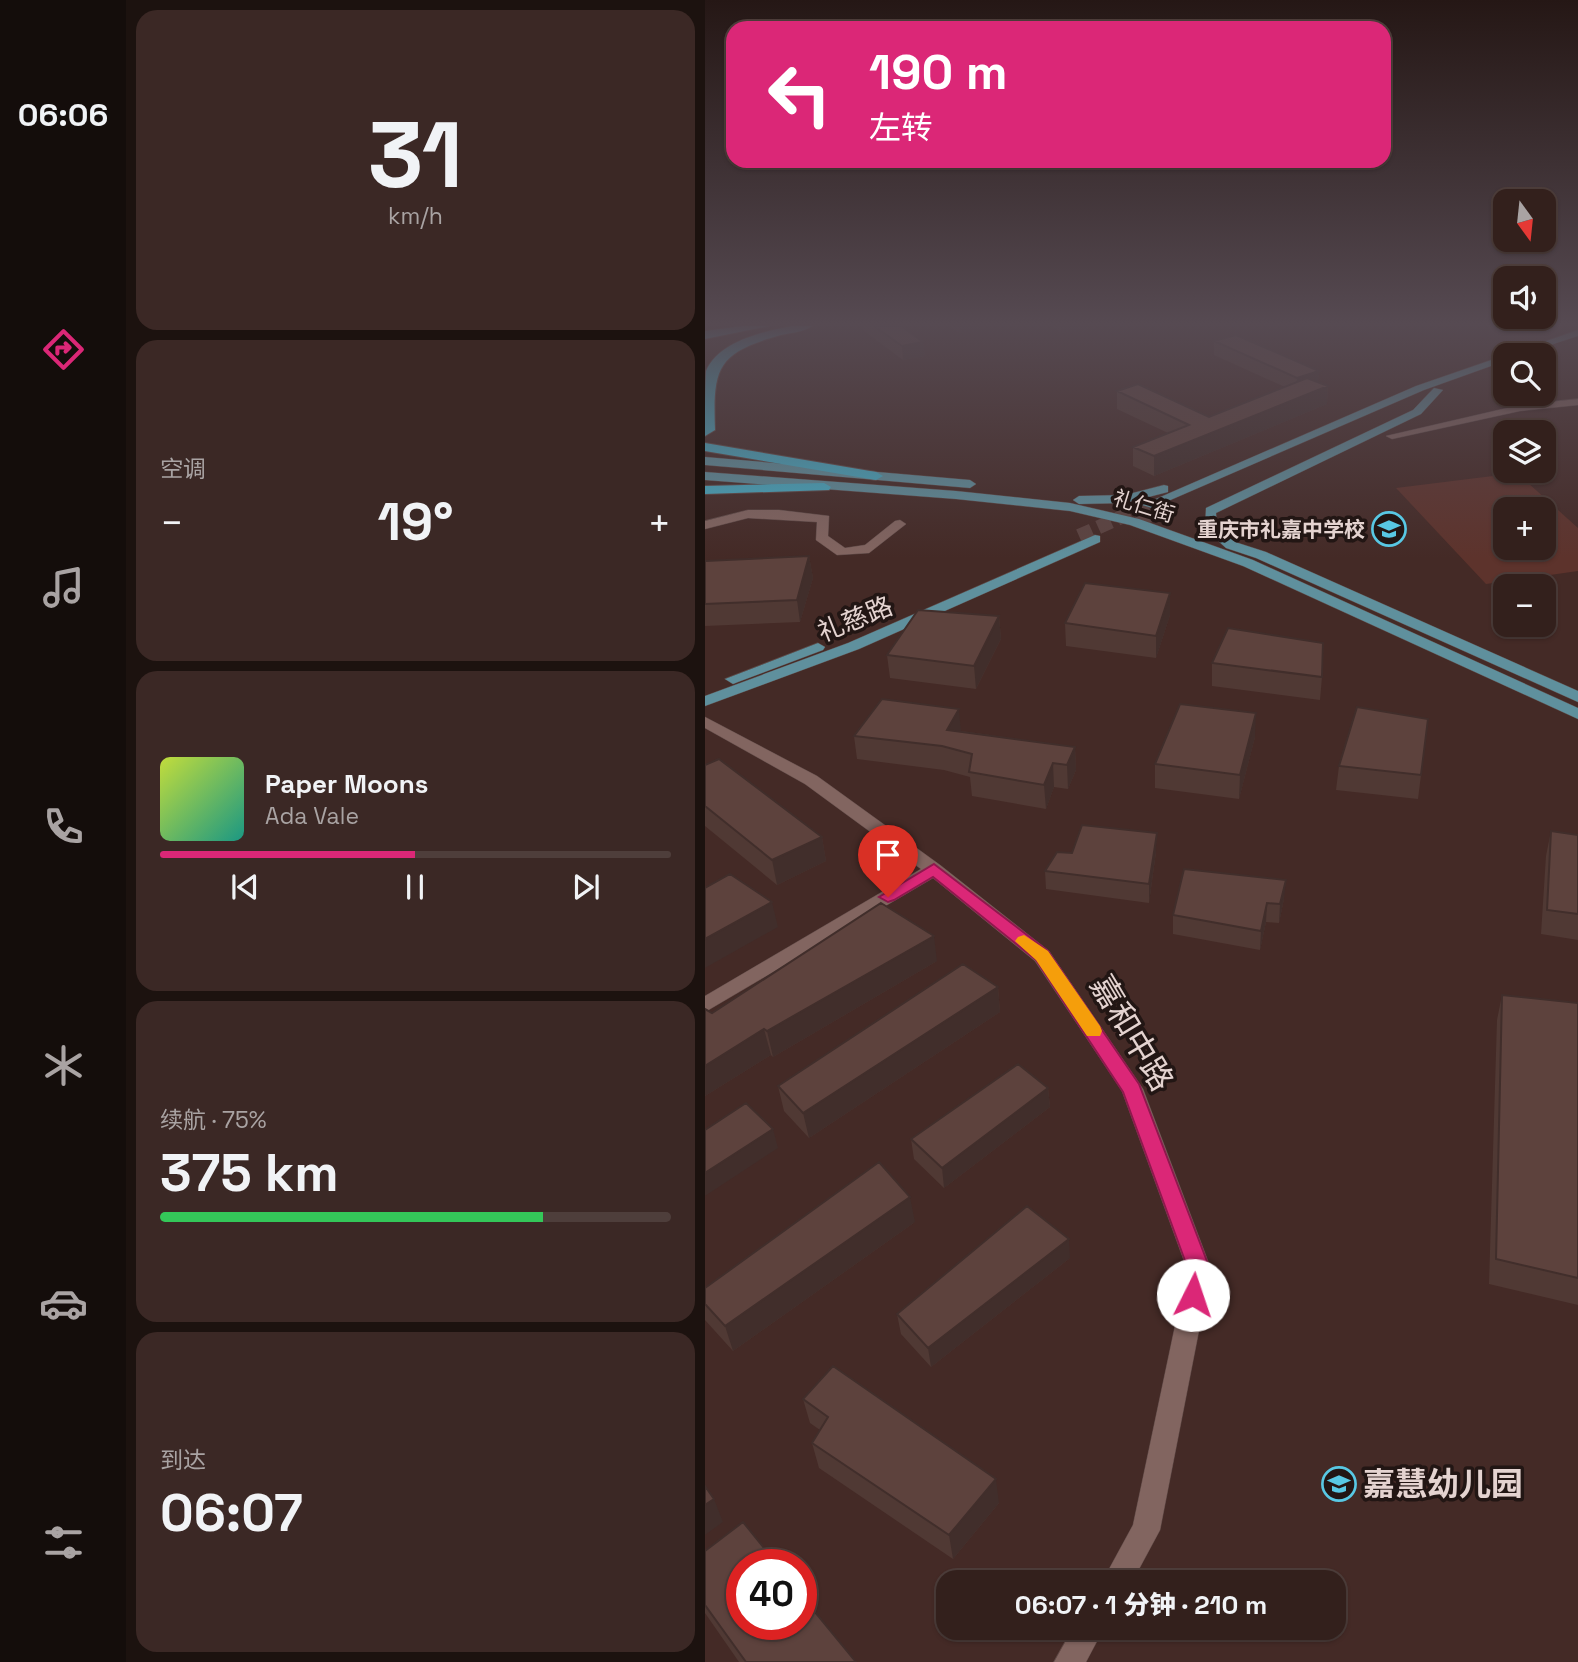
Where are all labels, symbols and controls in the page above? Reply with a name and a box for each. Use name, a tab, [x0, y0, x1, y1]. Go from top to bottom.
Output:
text: 190 m	[869, 41, 1007, 103]
icon: left	[754, 49, 845, 140]
text: 06:06	[18, 95, 108, 135]
text: 31	[368, 97, 463, 214]
text: 左转	[869, 108, 933, 148]
north arrow	[1493, 189, 1555, 252]
map controls	[1493, 189, 1556, 637]
text: km/h	[388, 201, 443, 231]
button: sound	[1493, 266, 1556, 329]
icon: directions	[39, 325, 88, 374]
button: search	[1493, 343, 1556, 406]
button: layers	[1493, 420, 1556, 483]
text: 空调	[160, 454, 206, 484]
street label: 礼仁街	[1110, 484, 1178, 528]
text: 19°	[377, 489, 454, 555]
button: +	[1493, 497, 1556, 560]
text: −	[160, 499, 184, 547]
text: +	[647, 499, 671, 547]
school or university icon: 重庆市礼嘉中学校	[1370, 510, 1408, 548]
place label: 重庆市礼嘉中学校	[1197, 516, 1365, 543]
icon: music	[39, 563, 88, 612]
button: −	[1493, 574, 1556, 637]
street label: 礼慈路	[812, 589, 898, 649]
text: Paper Moons	[265, 767, 428, 801]
text: Ada Vale	[265, 801, 359, 831]
icon: phone	[39, 802, 88, 851]
pin	[858, 825, 918, 897]
icon: arrive	[869, 836, 907, 874]
icon: previous	[226, 868, 264, 906]
icon: pause	[396, 868, 434, 906]
icon: next	[567, 868, 605, 906]
street label: 嘉和中路	[1082, 968, 1182, 1098]
icon: climate	[39, 1041, 88, 1090]
text: 续航 · 75%	[160, 1105, 267, 1135]
text: 375 km	[160, 1140, 339, 1206]
position arrow	[1156, 1258, 1230, 1332]
icon: car	[39, 1279, 88, 1328]
text: 到达	[160, 1445, 206, 1475]
place label: 嘉慧幼儿园	[1363, 1464, 1523, 1504]
school or university icon: 嘉慧幼儿园	[1320, 1465, 1358, 1503]
text: 06:07	[160, 1480, 303, 1546]
icon: filters	[39, 1518, 88, 1567]
speed limit sign: 40	[726, 1549, 817, 1640]
text: 06:07 · 1 分钟 · 210 m	[1015, 1588, 1267, 1622]

